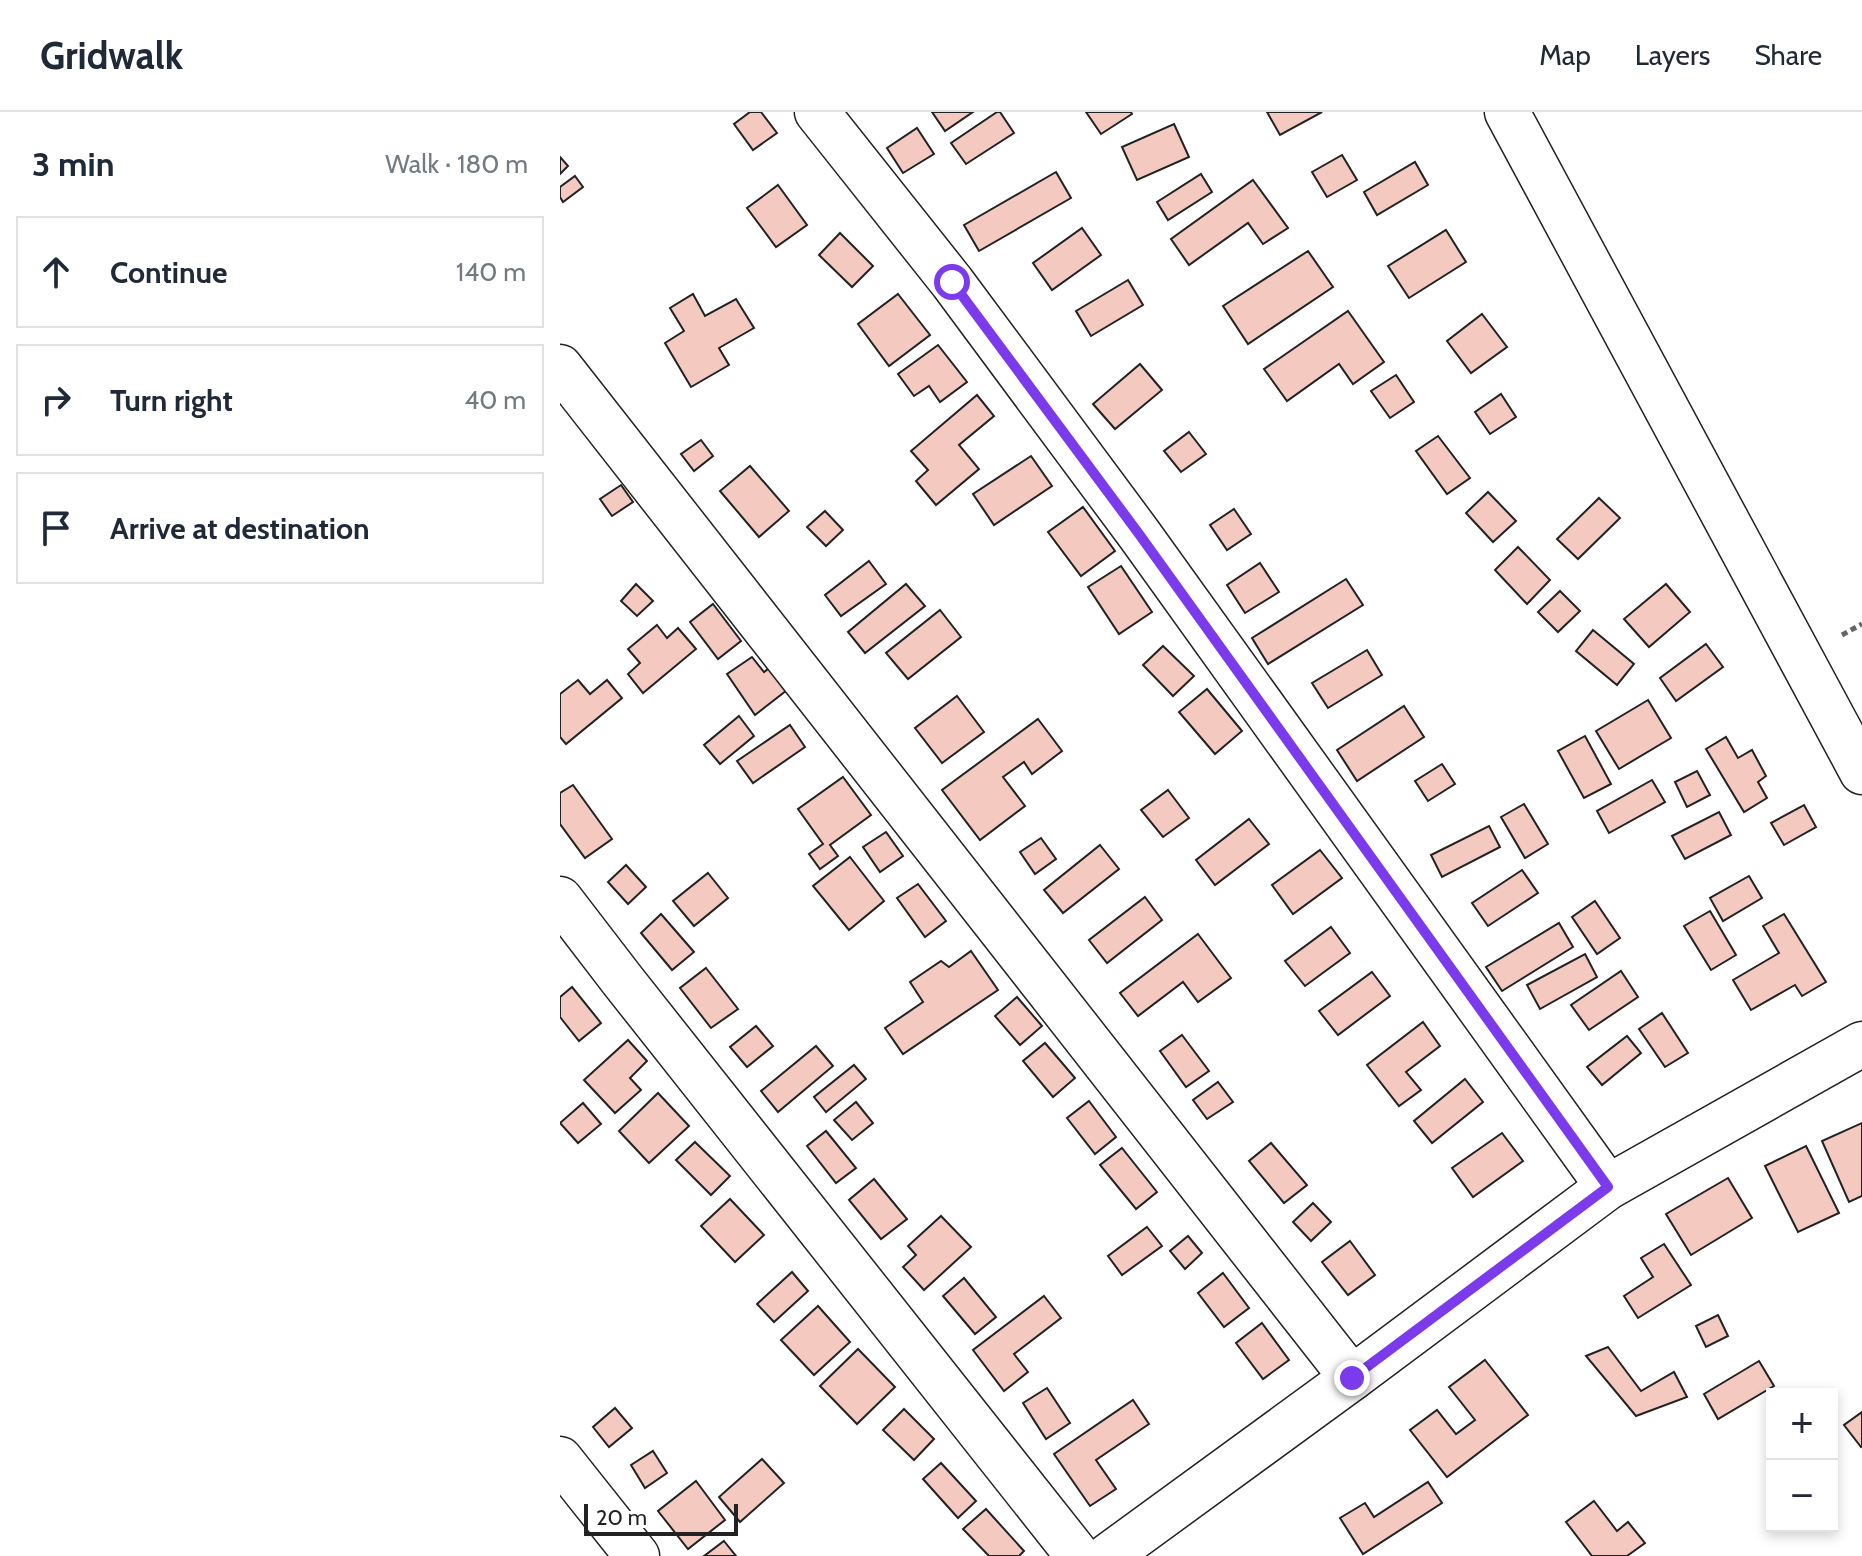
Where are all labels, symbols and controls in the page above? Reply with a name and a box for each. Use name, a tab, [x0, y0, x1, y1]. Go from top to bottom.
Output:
text: Gridwalk	[40, 32, 183, 79]
text: Map	[1539, 38, 1591, 72]
text: Layers	[1635, 38, 1710, 72]
text: Share	[1754, 38, 1822, 72]
text: 3 min	[32, 143, 114, 185]
text: Walk · 180 m	[385, 148, 528, 180]
icon: ahead	[34, 250, 78, 294]
text: Continue	[110, 254, 227, 291]
text: 140 m	[456, 256, 526, 288]
route start	[934, 264, 970, 300]
icon: right	[34, 378, 78, 422]
text: Turn right	[110, 382, 233, 419]
text: 40 m	[464, 384, 526, 416]
icon: arrive	[34, 506, 78, 550]
text: Arrive at destination	[110, 510, 370, 547]
route end	[1334, 1360, 1370, 1396]
map controls	[1766, 1388, 1838, 1532]
button: +	[1766, 1388, 1838, 1460]
button: −	[1766, 1460, 1838, 1532]
scale bar	[584, 1500, 738, 1536]
text: 20 m	[596, 1504, 647, 1531]

